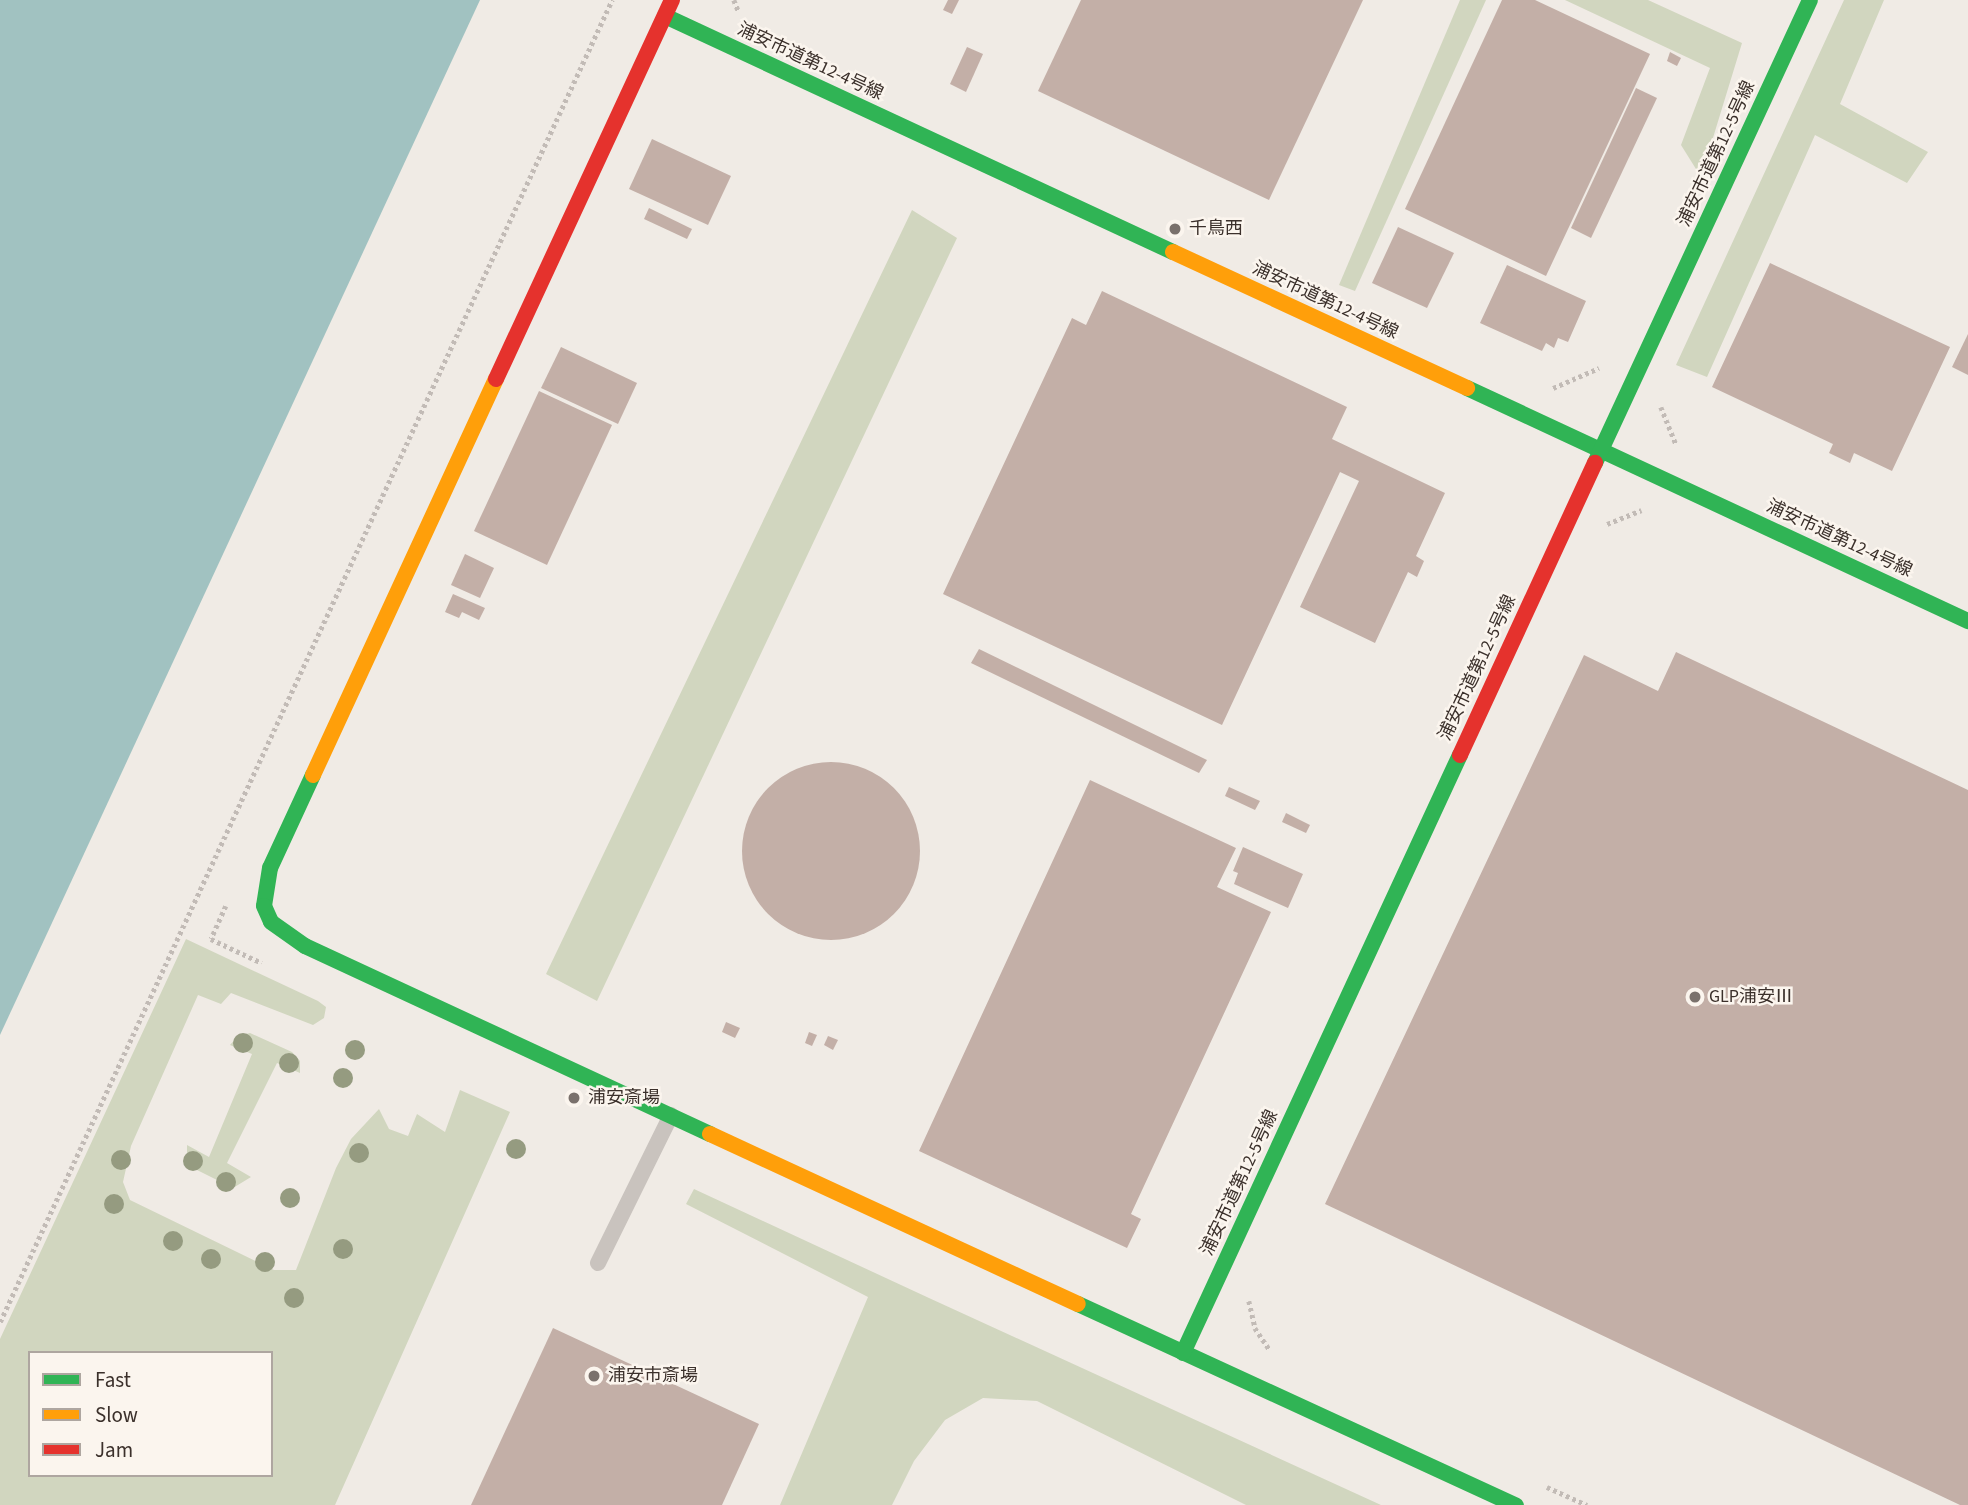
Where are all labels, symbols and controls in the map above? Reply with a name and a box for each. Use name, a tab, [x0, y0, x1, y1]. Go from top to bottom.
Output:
street label: 浦安市道第12-4号線	[734, 19, 886, 105]
street label: 浦安市道第12-5号線	[1674, 78, 1760, 230]
place label: 千鳥西	[1189, 218, 1243, 240]
marker: 千鳥西	[1167, 221, 1183, 237]
street label: 浦安市道第12-4号線	[1249, 258, 1401, 344]
street label: 浦安市道第12-4号線	[1763, 496, 1915, 582]
street label: 浦安市道第12-5号線	[1435, 592, 1521, 744]
place label: GLP浦安Ⅲ	[1709, 986, 1793, 1008]
marker: GLP浦安Ⅲ	[1687, 989, 1703, 1005]
place label: 浦安斎場	[588, 1087, 660, 1109]
marker: 浦安斎場	[566, 1090, 582, 1106]
street label: 浦安市道第12-5号線	[1197, 1107, 1283, 1259]
legend	[28, 1351, 273, 1477]
text: Fast	[95, 1365, 131, 1395]
place label: 浦安市斎場	[608, 1365, 698, 1387]
marker: 浦安市斎場	[586, 1368, 602, 1384]
text: Slow	[95, 1400, 138, 1430]
text: Jam	[95, 1435, 133, 1465]

